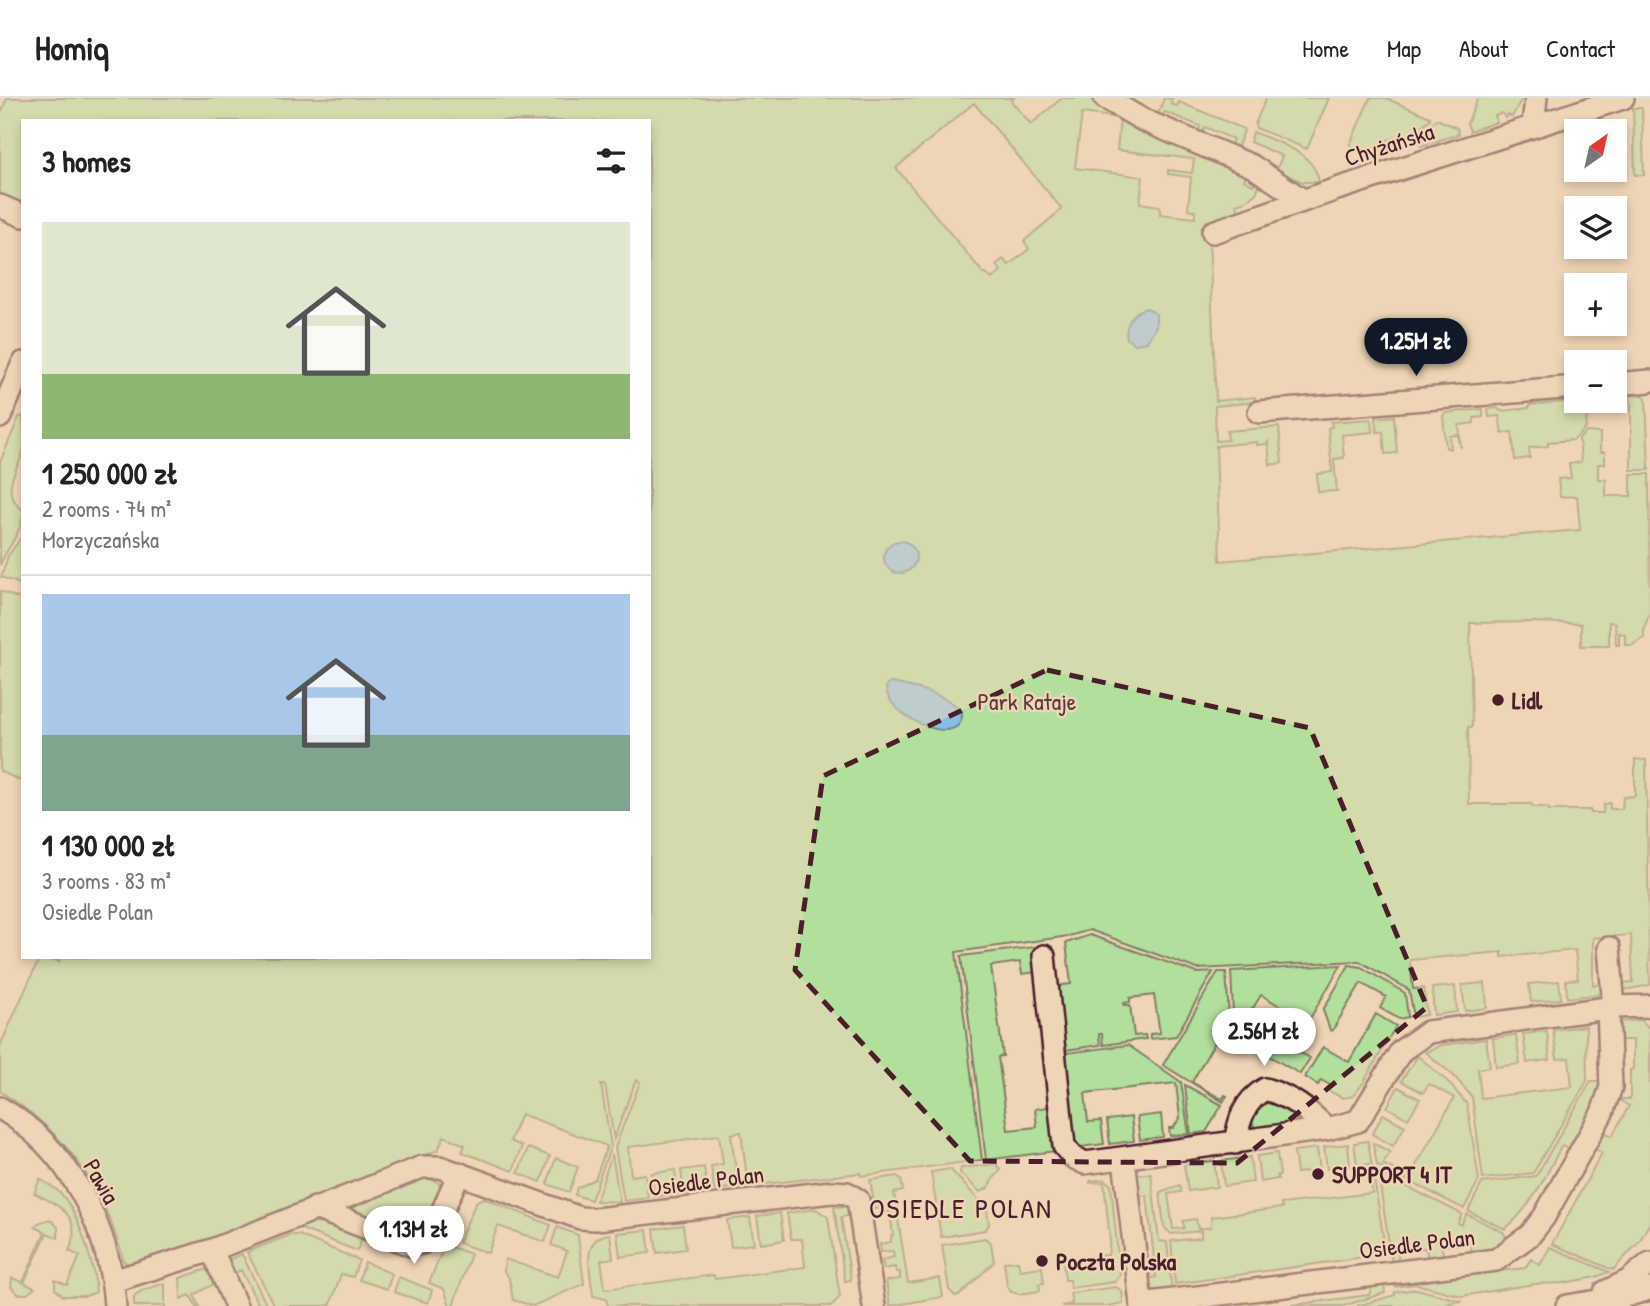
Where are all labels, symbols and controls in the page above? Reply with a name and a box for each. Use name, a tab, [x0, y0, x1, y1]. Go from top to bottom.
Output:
text: Homiq	[35, 26, 109, 70]
text: Home	[1302, 32, 1349, 64]
text: Map	[1387, 32, 1421, 64]
text: About	[1459, 32, 1508, 64]
text: Contact	[1546, 32, 1615, 64]
street label: Chyżańska	[1340, 114, 1438, 174]
north arrow	[1564, 119, 1628, 182]
map controls	[1564, 119, 1627, 413]
text: 3 homes	[42, 141, 131, 181]
icon: filters	[592, 142, 630, 180]
button: layers	[1564, 196, 1627, 259]
icon: home	[273, 268, 399, 394]
button: +	[1564, 273, 1627, 336]
pin: 1.25M zł	[1344, 318, 1488, 378]
text: 1.25M zł	[1380, 325, 1452, 356]
button: −	[1564, 350, 1627, 413]
text: 1 250 000 zł	[42, 453, 178, 493]
text: 2 rooms · 74 m²	[42, 493, 171, 524]
text: Morzyczańska	[42, 524, 159, 555]
icon: home	[273, 640, 399, 766]
place label: Lidl	[1512, 684, 1543, 716]
park label: Park Rataje	[978, 685, 1077, 717]
marker: Lidl	[1490, 692, 1506, 708]
text: 1 130 000 zł	[42, 825, 176, 865]
text: 3 rooms · 83 m²	[42, 865, 171, 896]
text: Osiedle Polan	[42, 896, 153, 927]
pin: 2.56M zł	[1192, 1009, 1336, 1068]
text: 2.56M zł	[1228, 1015, 1300, 1046]
street label: Pawia	[76, 1153, 128, 1209]
street label: Osiedle Polan	[646, 1157, 766, 1203]
place label: SUPPORT 4 IT	[1332, 1158, 1452, 1190]
marker: SUPPORT 4 IT	[1310, 1166, 1326, 1182]
district label: OSIEDLE POLAN	[869, 1189, 1053, 1227]
pin: 1.13M zł	[342, 1206, 486, 1266]
text: 1.13M zł	[379, 1213, 449, 1244]
street label: Osiedle Polan	[1357, 1220, 1477, 1266]
place label: Poczta Polska	[1056, 1245, 1177, 1277]
marker: Poczta Polska	[1034, 1253, 1050, 1269]

